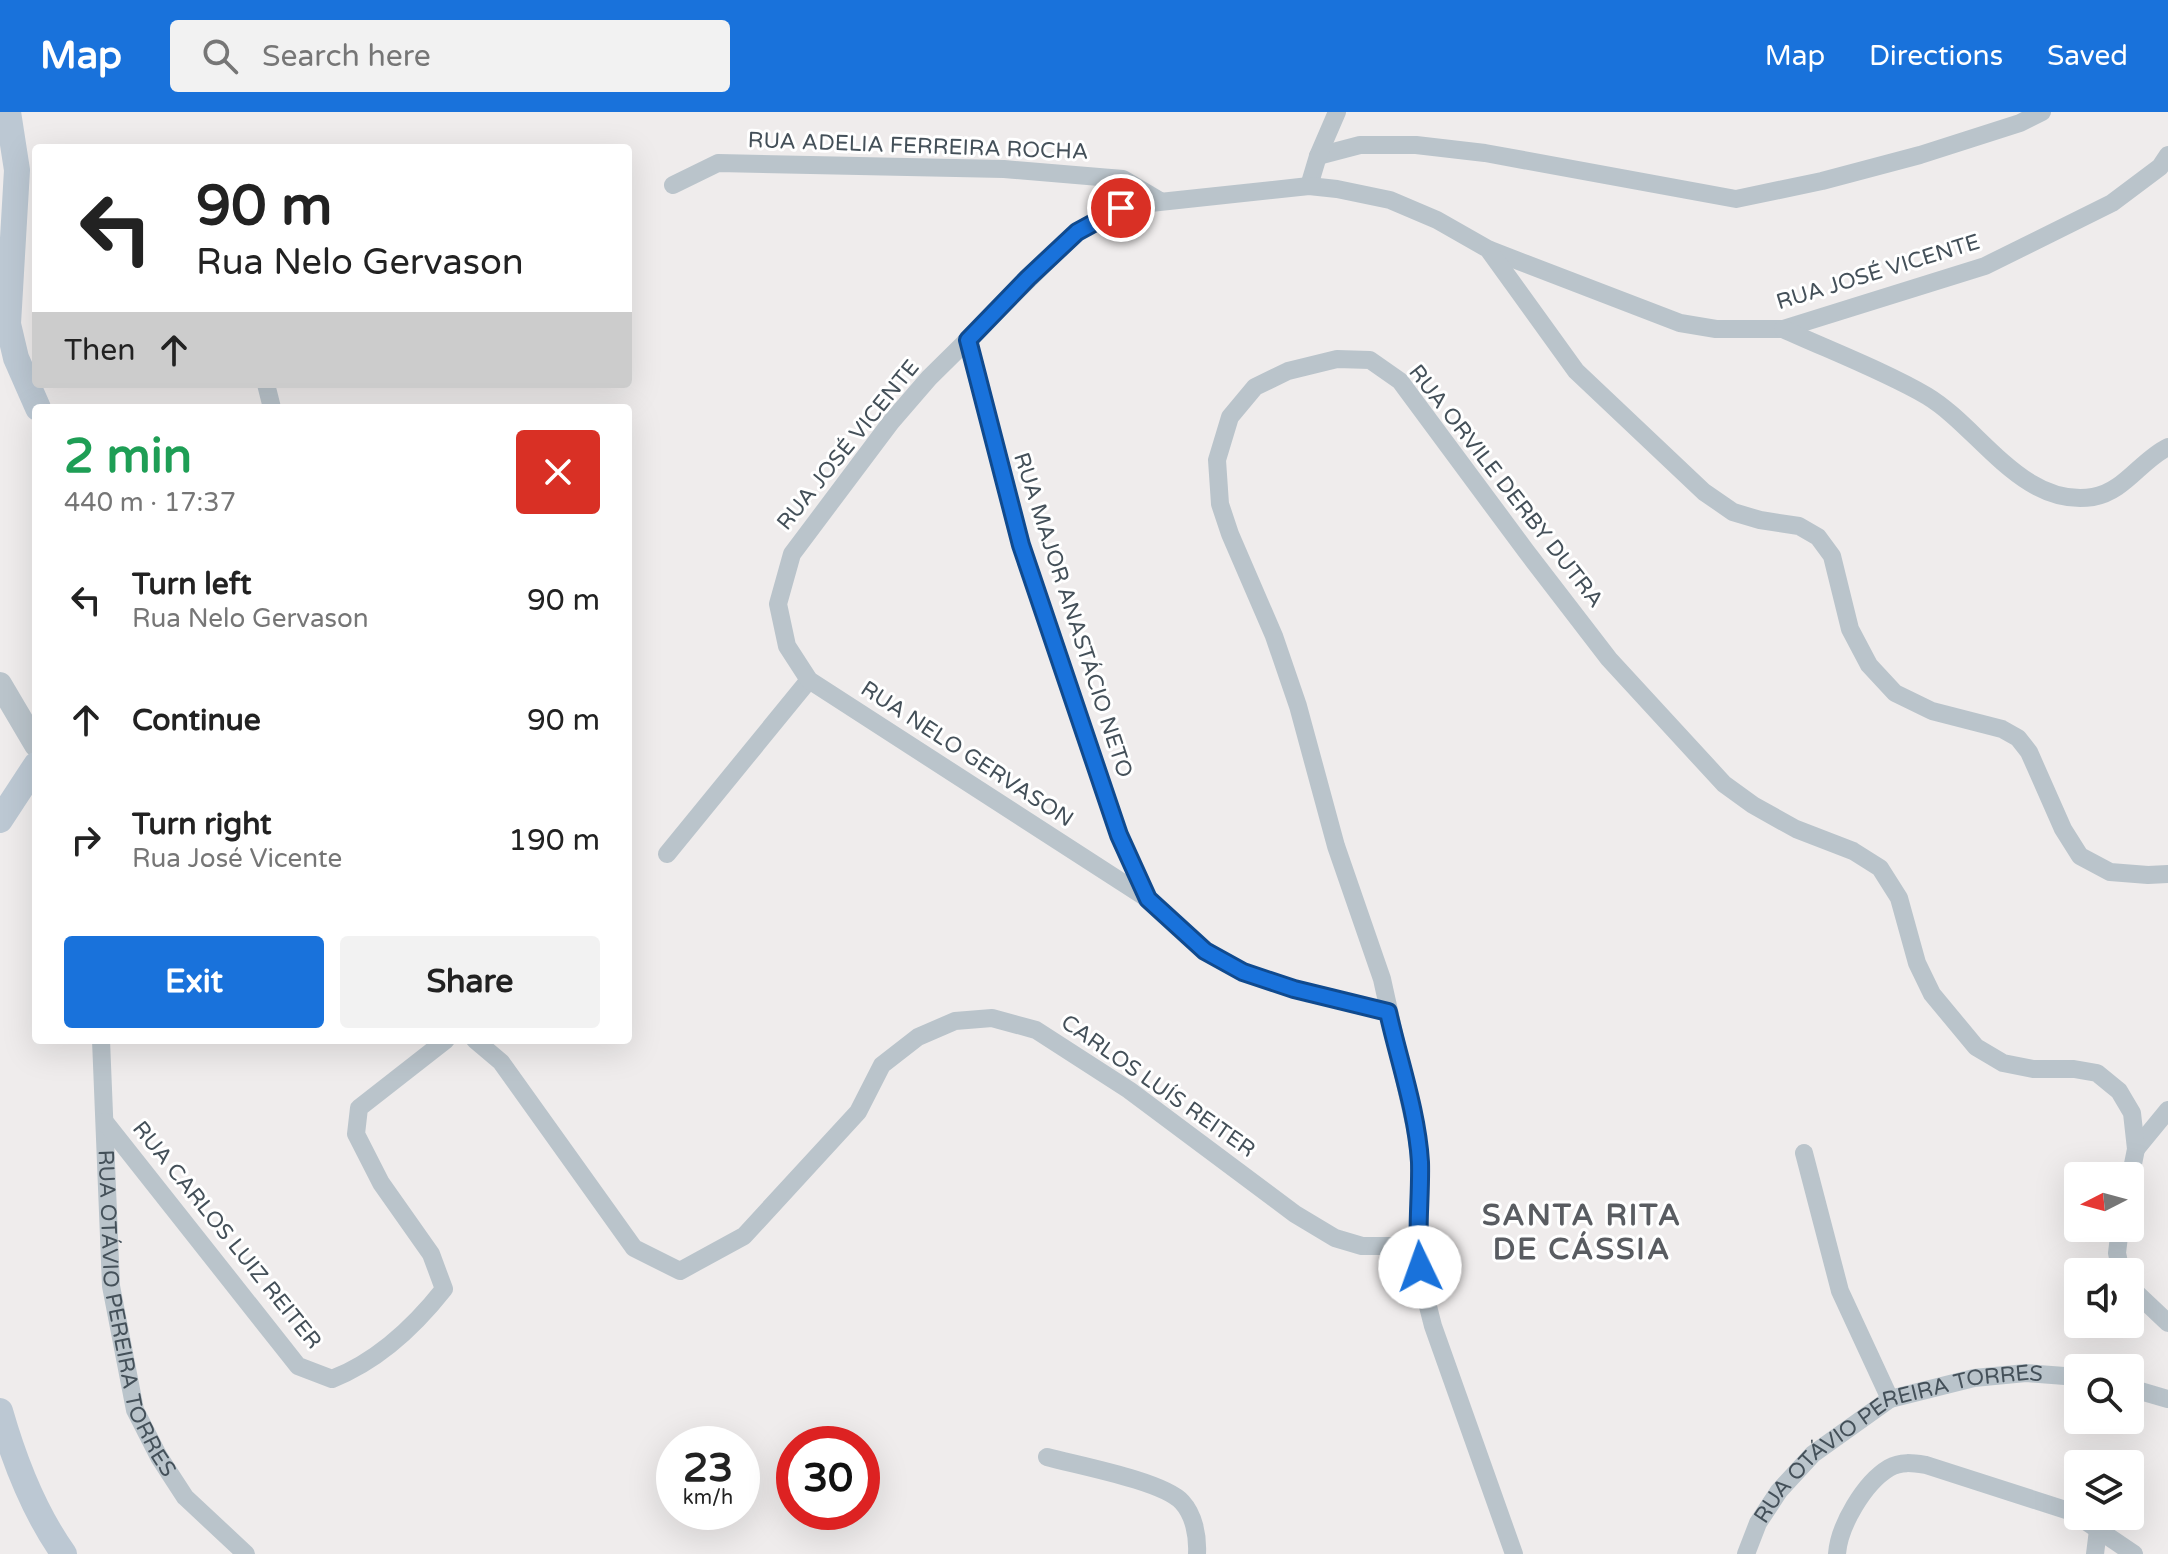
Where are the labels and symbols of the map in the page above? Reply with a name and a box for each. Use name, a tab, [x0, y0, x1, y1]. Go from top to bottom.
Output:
street label: RUA ADELIA FERREIRA ROCHA	[747, 127, 1089, 165]
pin	[1087, 174, 1155, 242]
street label: RUA JOSÉ VICENTE	[1773, 228, 1983, 315]
street label: RUA JOSÉ VICENTE	[771, 354, 925, 535]
street label: RUA ORVILE DERBY DUTRA	[1403, 359, 1609, 613]
street label: RUA MAJOR ANASTÁCIO NETO	[1008, 449, 1139, 781]
street label: RUA NELO GERVASON	[856, 676, 1078, 832]
street label: CARLOS LUÍS REITER	[1056, 1008, 1261, 1163]
street label: RUA CARLOS LUIZ REITER	[127, 1116, 327, 1354]
street label: RUA OTÁVIO PEREIRA TORRES	[92, 1149, 181, 1482]
north arrow	[2064, 1162, 2144, 1242]
district label: SANTA RITA DE CÁSSIA	[1482, 1197, 1682, 1268]
position arrow	[1378, 1225, 1462, 1309]
street label: RUA OTÁVIO PEREIRA TORRES	[1749, 1360, 2044, 1528]
speed limit sign: 30	[776, 1426, 880, 1530]

